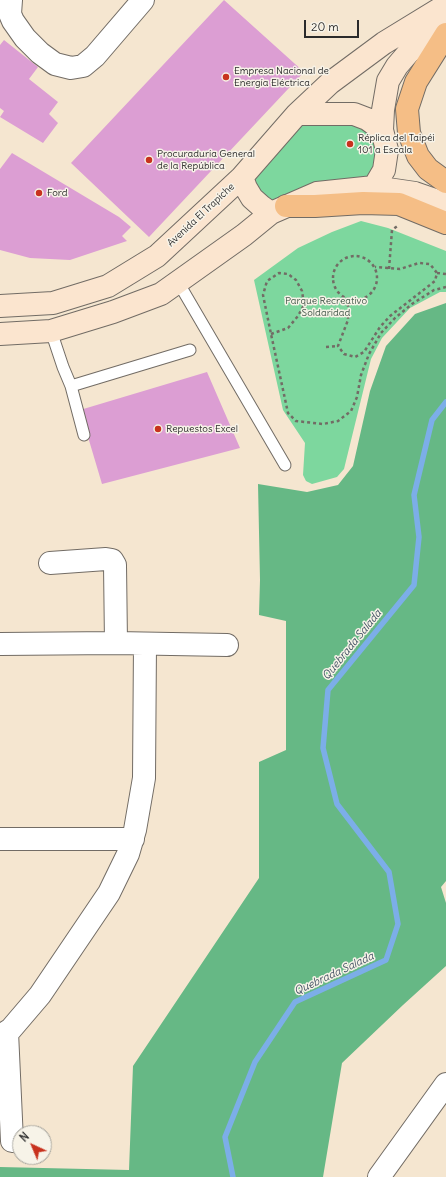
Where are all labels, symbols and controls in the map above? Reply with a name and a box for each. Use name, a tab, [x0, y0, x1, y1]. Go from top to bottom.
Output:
scale bar	[306, 12, 361, 38]
text: 20 m	[311, 19, 339, 34]
place label: Empresa Nacional de Energía Eléctrica	[234, 65, 329, 88]
marker: Empresa Nacional de Energía Eléctrica	[221, 72, 231, 82]
place label: Réplica del Taipéi 101 a Escala	[358, 132, 435, 156]
marker: Réplica del Taipéi 101 a Escala	[345, 139, 355, 149]
place label: Procuraduría General de la República	[157, 148, 255, 172]
marker: Procuraduría General de la República	[144, 155, 154, 165]
street label: Avenida El Trapiche	[165, 181, 237, 249]
place label: Ford	[47, 187, 68, 199]
marker: Ford	[34, 188, 44, 198]
park label: Parque Recreativo Soldaridad	[285, 295, 367, 318]
place label: Repuestos Excel	[166, 423, 238, 435]
marker: Repuestos Excel	[153, 424, 163, 434]
water label: Quebrada Salada	[320, 607, 384, 683]
water label: Quebrada Salada	[292, 950, 376, 998]
north arrow	[12, 1125, 52, 1165]
text: N	[17, 1129, 32, 1145]

